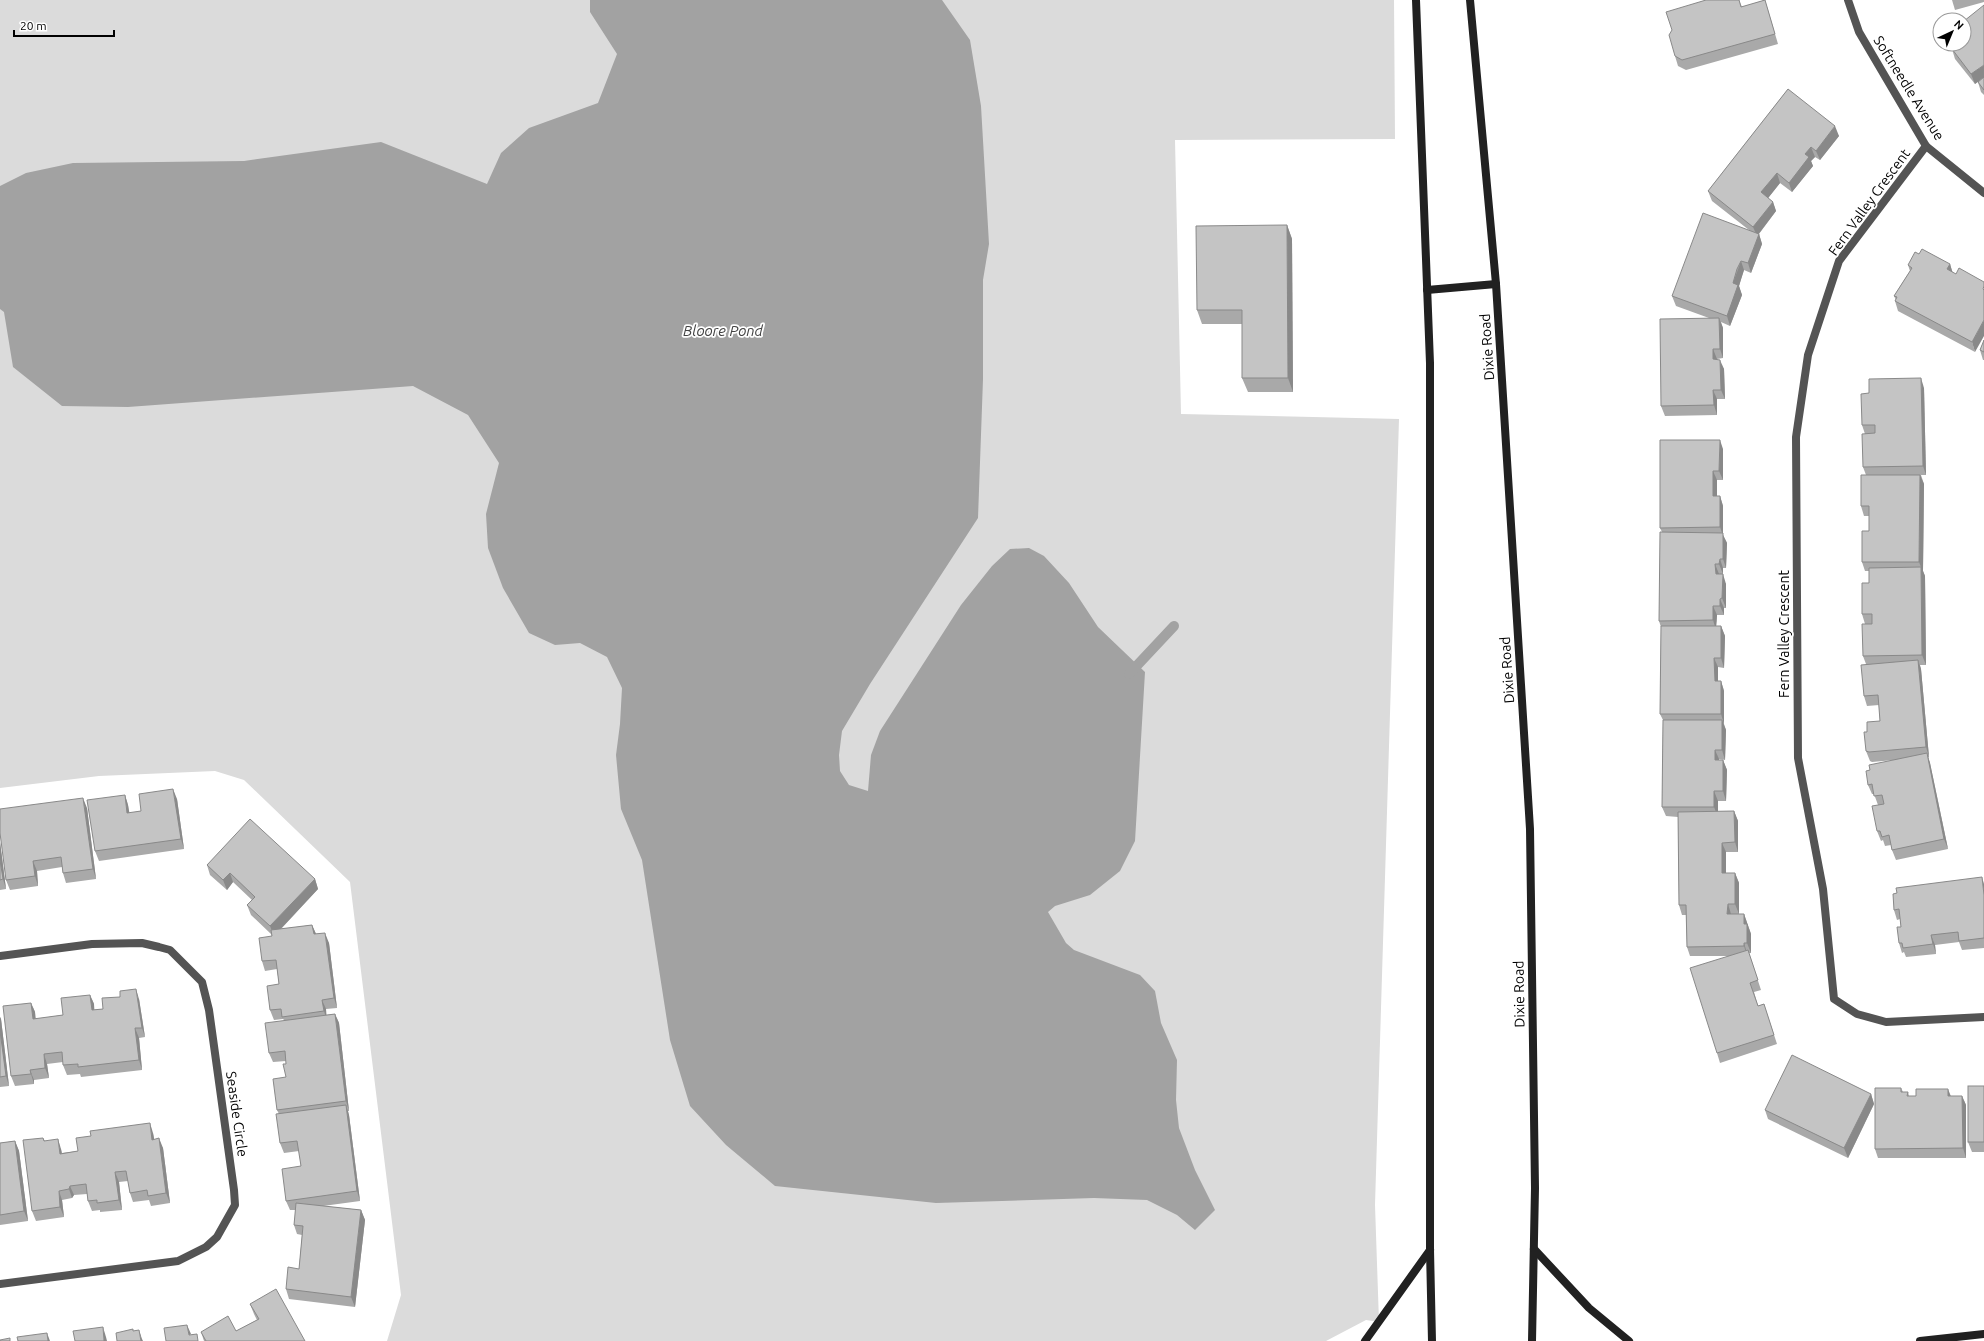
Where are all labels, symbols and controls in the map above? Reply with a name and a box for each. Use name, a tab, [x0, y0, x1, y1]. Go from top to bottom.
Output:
scale bar	[14, 12, 114, 38]
north arrow	[1932, 12, 1972, 52]
text: N	[1952, 18, 1966, 32]
text: 20 m	[20, 19, 47, 32]
street label: Softneedle Avenue	[1870, 33, 1948, 143]
street label: Fern Valley Crescent	[1825, 145, 1913, 258]
street label: Dixie Road	[1477, 313, 1497, 381]
water label: Bloore Pond	[683, 322, 764, 339]
street label: Fern Valley Crescent	[1776, 570, 1792, 698]
street label: Dixie Road	[1497, 636, 1517, 704]
street label: Dixie Road	[1510, 960, 1528, 1028]
street label: Seaside Circle	[223, 1070, 251, 1158]

